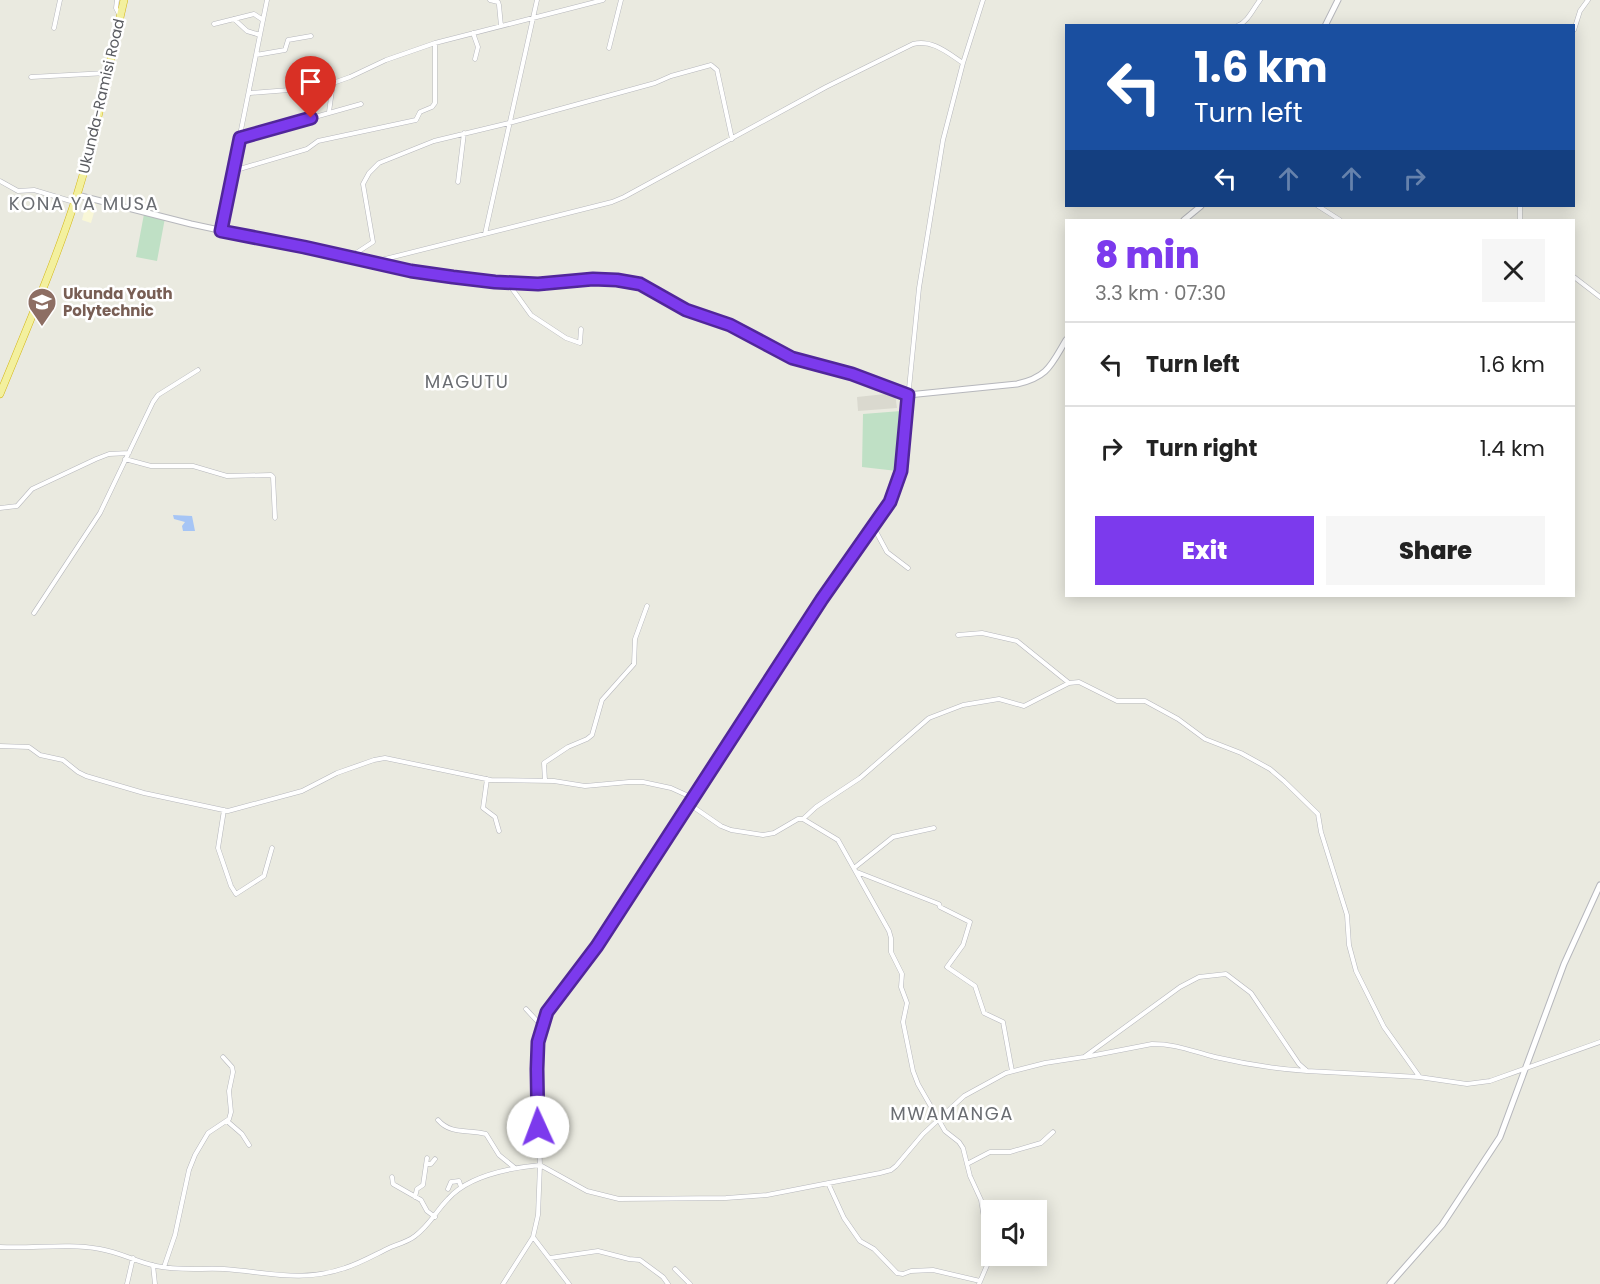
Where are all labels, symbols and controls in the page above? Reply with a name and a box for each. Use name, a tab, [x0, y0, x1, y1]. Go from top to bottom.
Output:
street label: Ukunda-Ramisi Road	[73, 16, 129, 176]
text: 1.6 km	[1194, 38, 1328, 97]
icon: left	[1095, 48, 1173, 126]
pin	[285, 56, 336, 118]
icon: arrive	[294, 65, 327, 98]
text: Turn left	[1194, 94, 1303, 131]
icon: left	[1209, 162, 1242, 195]
icon: ahead	[1272, 162, 1305, 195]
icon: ahead	[1335, 162, 1368, 195]
icon: right	[1398, 162, 1431, 195]
district label: KONA YA MUSA	[9, 191, 159, 216]
text: 8 min	[1095, 230, 1200, 281]
button: close	[1482, 239, 1545, 302]
text: 3.3 km · 07:30	[1095, 279, 1226, 307]
place label: Ukunda Youth Polytechnic	[63, 283, 173, 321]
school or university icon: Ukunda Youth Polytechnic	[26, 286, 58, 328]
icon: left	[1095, 348, 1128, 381]
text: Turn left	[1146, 349, 1240, 380]
text: 1.6 km	[1480, 349, 1545, 380]
district label: MAGUTU	[425, 369, 509, 394]
icon: right	[1095, 432, 1128, 465]
text: Turn right	[1146, 433, 1257, 464]
text: 1.4 km	[1480, 433, 1545, 464]
button: Exit	[1095, 516, 1314, 585]
button: Share	[1326, 516, 1545, 585]
position arrow	[506, 1095, 570, 1159]
district label: MWAMANGA	[890, 1101, 1014, 1126]
map controls	[981, 1200, 1047, 1266]
button: sound	[981, 1200, 1047, 1266]

